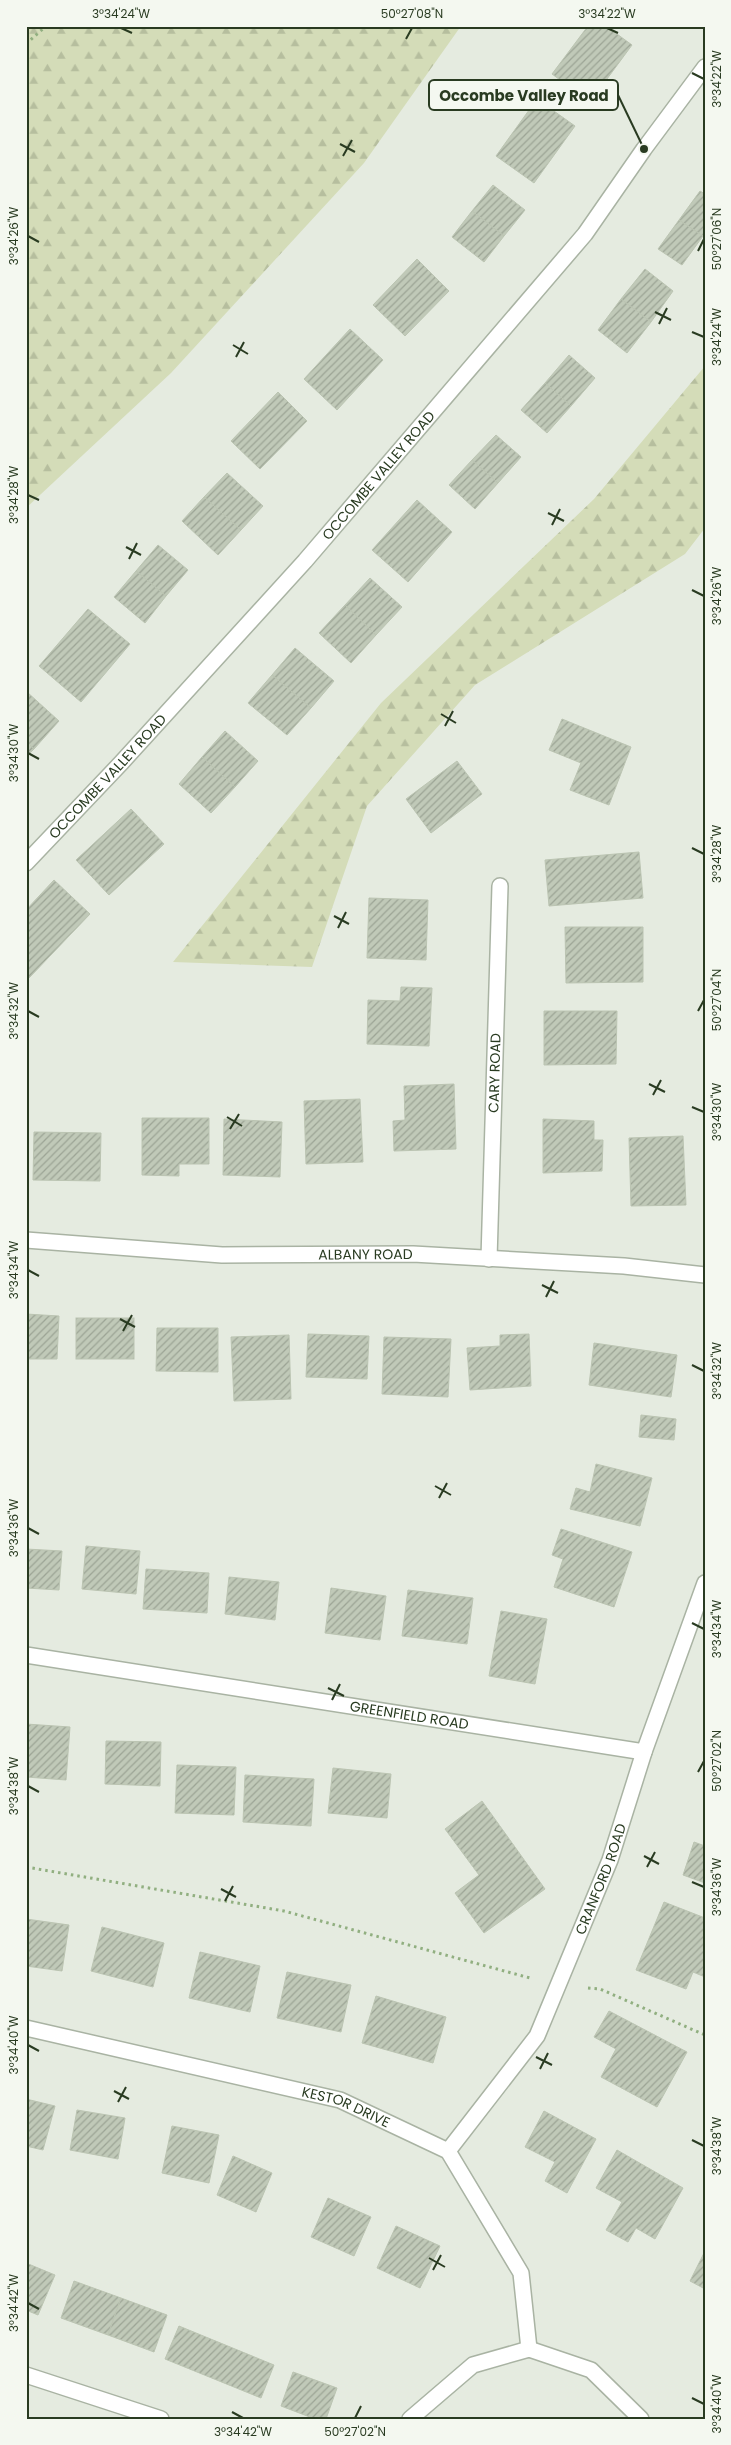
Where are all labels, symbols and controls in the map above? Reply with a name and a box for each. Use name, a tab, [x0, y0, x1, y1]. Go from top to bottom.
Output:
text: 3°34'24"W	[92, 5, 150, 22]
text: 50°27'08"N	[381, 5, 443, 22]
text: 3°34'22"W	[578, 5, 636, 22]
text: 3°34'22"W	[708, 50, 725, 108]
callout: Occombe Valley Road	[429, 80, 618, 110]
text: Occombe Valley Road	[439, 85, 609, 106]
text: 3°34'26"W	[5, 207, 22, 265]
text: 50°27'06"N	[708, 208, 725, 270]
text: 3°34'24"W	[708, 308, 725, 366]
street label: OCCOMBE VALLEY ROAD	[317, 406, 439, 544]
text: 3°34'28"W	[5, 466, 22, 524]
text: 3°34'26"W	[708, 567, 725, 625]
street label: OCCOMBE VALLEY ROAD	[44, 710, 171, 843]
text: 3°34'30"W	[5, 724, 22, 782]
text: 3°34'28"W	[708, 825, 725, 883]
text: 50°27'04"N	[708, 969, 725, 1031]
text: 3°34'32"W	[5, 982, 22, 1040]
street label: CARY ROAD	[483, 1033, 506, 1113]
text: 3°34'30"W	[708, 1083, 725, 1141]
text: 3°34'34"W	[5, 1241, 22, 1299]
street label: ALBANY ROAD	[318, 1244, 413, 1264]
text: 3°34'32"W	[708, 1342, 725, 1400]
text: 3°34'36"W	[5, 1499, 22, 1557]
text: 3°34'34"W	[708, 1600, 725, 1658]
street label: GREENFIELD ROAD	[349, 1696, 470, 1734]
text: 50°27'02"N	[708, 1730, 725, 1792]
text: 3°34'38"W	[5, 1757, 22, 1815]
street label: CRANFORD ROAD	[570, 1821, 631, 1938]
text: 3°34'36"W	[708, 1858, 725, 1916]
text: 3°34'40"W	[5, 2015, 22, 2074]
street label: KESTOR DRIVE	[300, 2082, 394, 2132]
text: 3°34'38"W	[708, 2117, 725, 2175]
text: 3°34'42"W	[5, 2274, 22, 2332]
text: 3°34'40"W	[708, 2374, 725, 2433]
text: 3°34'42"W	[214, 2423, 272, 2440]
text: 50°27'02"N	[324, 2423, 386, 2440]

